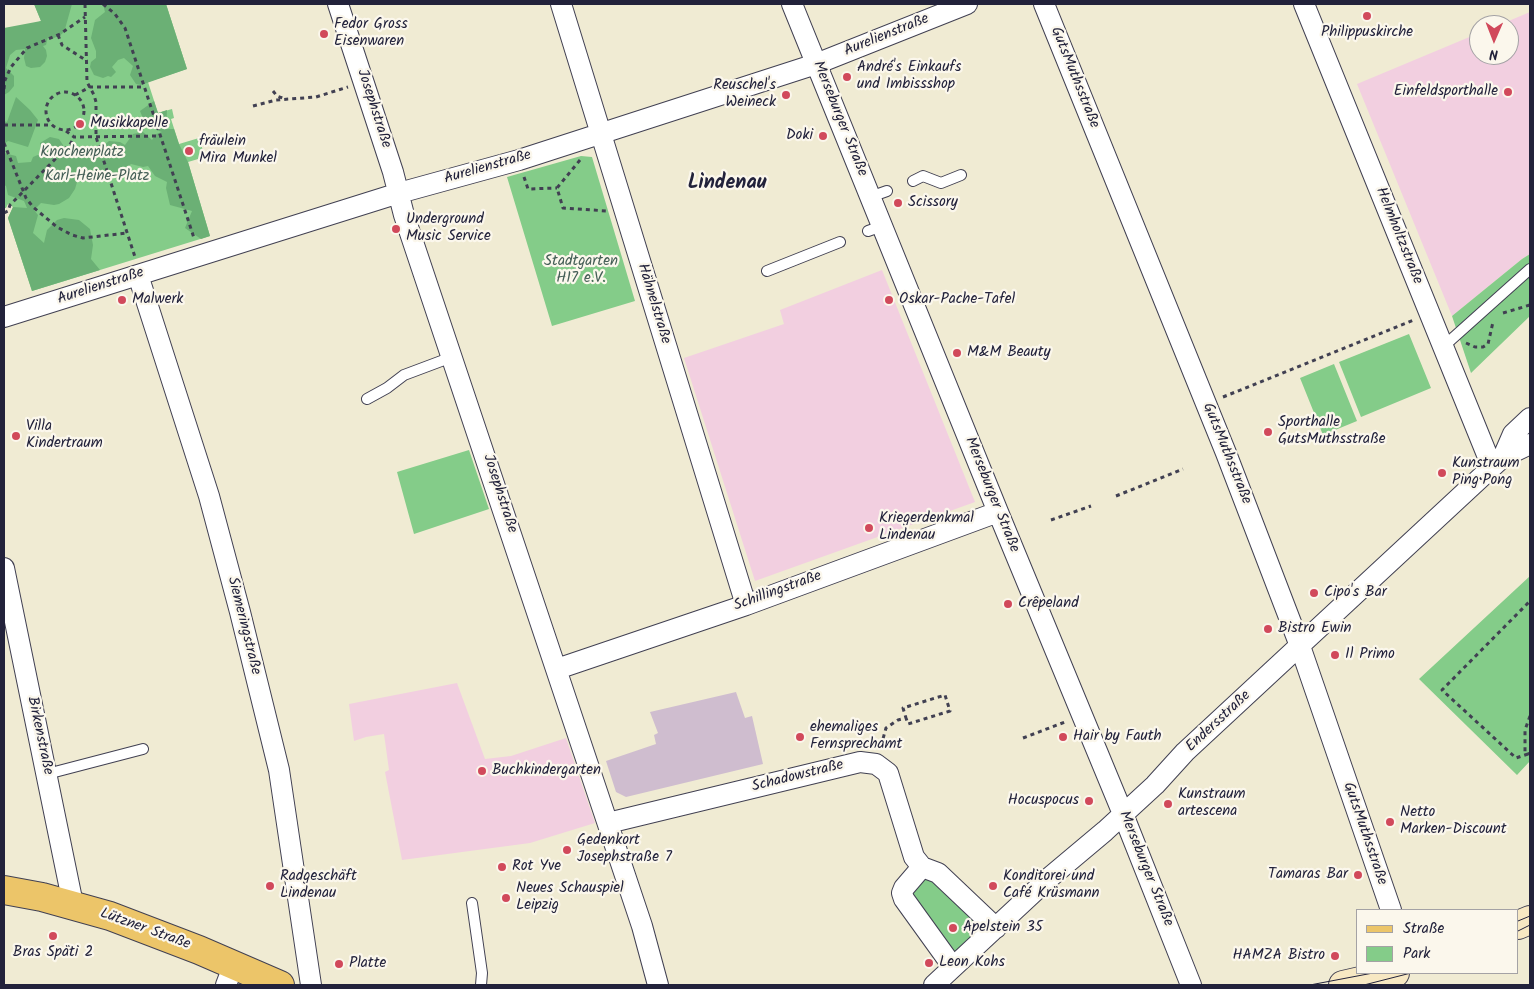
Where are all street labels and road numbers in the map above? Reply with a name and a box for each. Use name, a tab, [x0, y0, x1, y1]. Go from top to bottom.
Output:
street label: Aurelienstraße	[842, 11, 932, 61]
street label: GutsMuthsstraße	[1046, 25, 1102, 131]
street label: Merseburger Straße	[808, 59, 870, 179]
street label: Josephstraße	[352, 67, 394, 151]
street label: Aurelienstraße	[442, 147, 534, 189]
street label: Helmholtzstraße	[1370, 185, 1426, 287]
street label: Hähnelstraße	[632, 262, 674, 346]
street label: Aurelienstraße	[56, 265, 146, 309]
street label: GutsMuthsstraße	[1198, 401, 1254, 507]
street label: Merseburger Straße	[960, 435, 1022, 555]
street label: Josephstraße	[478, 452, 520, 536]
street label: Schillingstraße	[732, 568, 824, 616]
street label: Siemeringstraße	[222, 575, 264, 677]
street label: Endersstraße	[1183, 687, 1255, 757]
street label: Birkenstraße	[22, 695, 56, 777]
street label: Schadowstraße	[750, 757, 846, 797]
street label: GutsMuthsstraße	[1338, 780, 1390, 888]
street label: Merseburger Straße	[1114, 809, 1176, 929]
street label: Lützner Straße	[97, 905, 193, 955]

